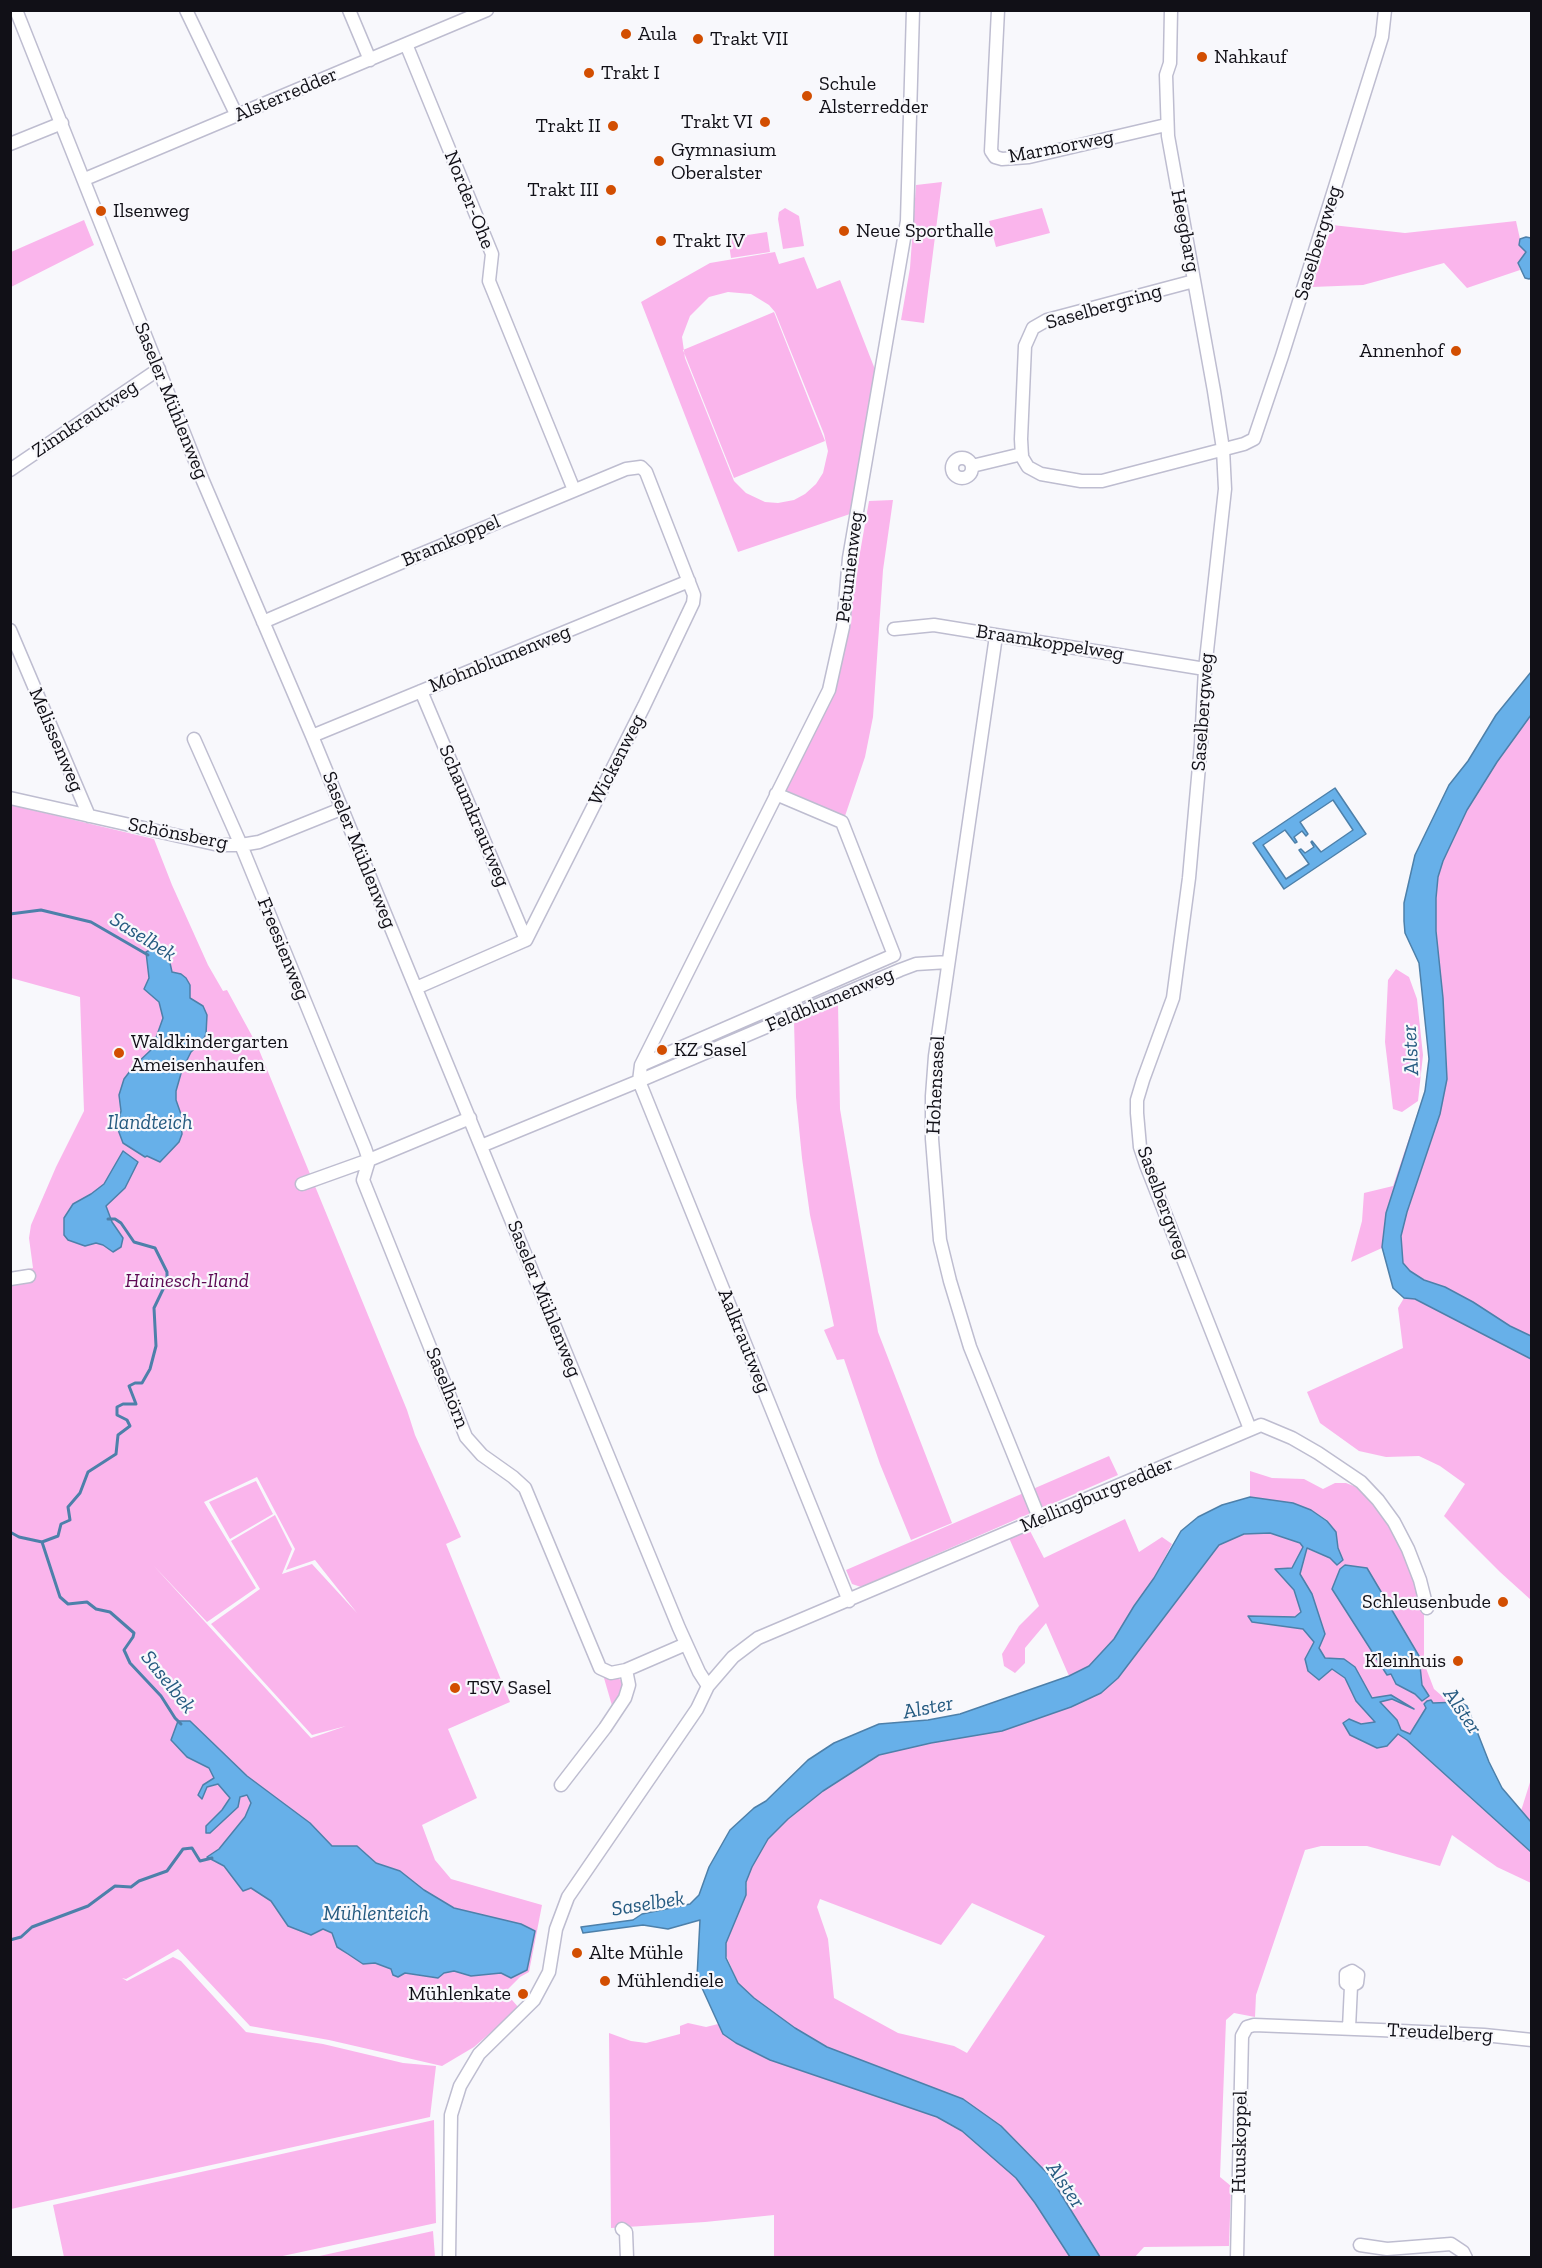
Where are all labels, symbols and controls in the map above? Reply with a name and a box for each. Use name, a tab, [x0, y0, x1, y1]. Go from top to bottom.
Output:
place label: Aula	[638, 22, 677, 46]
marker: Aula	[619, 27, 633, 41]
place label: Trakt VII	[710, 27, 788, 51]
marker: Trakt VII	[691, 32, 705, 46]
place label: Nahkauf	[1214, 45, 1287, 69]
marker: Nahkauf	[1195, 50, 1209, 64]
place label: Trakt I	[601, 61, 660, 85]
street label: Alsterredder	[231, 62, 341, 128]
marker: Trakt I	[582, 66, 596, 80]
place label: Schule Alsterredder	[819, 72, 929, 119]
marker: Schule Alsterredder	[800, 89, 814, 103]
place label: Trakt VI	[681, 110, 753, 134]
place label: Trakt II	[536, 114, 601, 138]
marker: Trakt VI	[758, 115, 772, 129]
marker: Trakt II	[606, 119, 620, 133]
street label: Marmorweg	[1006, 125, 1116, 169]
place label: Gymnasium Oberalster	[671, 138, 776, 185]
street label: Norder-Ohe	[438, 147, 500, 253]
marker: Gymnasium Oberalster	[652, 154, 666, 168]
place label: Trakt III	[527, 178, 599, 202]
marker: Trakt III	[604, 183, 618, 197]
street label: Saselbergweg	[1289, 183, 1347, 303]
street label: Heegbarg	[1165, 187, 1205, 275]
place label: Ilsenweg	[113, 199, 189, 223]
marker: Ilsenweg	[94, 204, 108, 218]
place label: Neue Sporthalle	[856, 219, 994, 243]
marker: Neue Sporthalle	[837, 224, 851, 238]
place label: Trakt IV	[673, 229, 745, 253]
marker: Trakt IV	[654, 234, 668, 248]
street label: Saselbergring	[1043, 279, 1165, 335]
street label: Saseler Mühlenweg	[129, 319, 213, 483]
place label: Annenhof	[1359, 339, 1444, 363]
marker: Annenhof	[1449, 344, 1463, 358]
street label: Zinnkrautweg	[27, 375, 143, 463]
street label: Bramkoppel	[398, 510, 504, 572]
street label: Petunienweg	[831, 510, 869, 624]
street label: Braamkoppelweg	[974, 619, 1126, 667]
street label: Mohnblumenweg	[426, 620, 574, 698]
street label: Saselbergweg	[1187, 652, 1219, 772]
street label: Melissenweg	[23, 684, 89, 796]
street label: Wickenweg	[584, 710, 650, 810]
street label: Schaumkrautweg	[433, 741, 515, 891]
street label: Saseler Mühlenweg	[317, 768, 401, 932]
street label: Schönsberg	[126, 813, 230, 855]
street label: Freesienweg	[252, 894, 314, 1004]
water label: Saselbek	[105, 907, 181, 967]
street label: Feldblumenweg	[762, 962, 898, 1038]
water label: Alster	[1397, 1024, 1425, 1076]
place label: Waldkindergarten Ameisenhaufen	[131, 1030, 288, 1077]
street label: Hohensasel	[921, 1035, 951, 1135]
place label: KZ Sasel	[674, 1038, 747, 1062]
marker: KZ Sasel	[655, 1043, 669, 1057]
marker: Waldkindergarten Ameisenhaufen	[112, 1046, 126, 1060]
water label: Ilandteich	[107, 1110, 193, 1136]
street label: Saselbergweg	[1131, 1143, 1195, 1263]
street label: Saseler Mühlenweg	[502, 1217, 586, 1381]
park label: Hainesch-Iland	[125, 1269, 249, 1293]
street label: Aalkrautweg	[712, 1285, 776, 1397]
street label: Saselhörn	[420, 1344, 474, 1432]
street label: Mellingburgredder	[1017, 1452, 1177, 1538]
place label: Schleusenbude	[1362, 1590, 1491, 1614]
marker: Schleusenbude	[1496, 1595, 1510, 1609]
water label: Saselbek	[135, 1645, 201, 1719]
place label: Kleinhuis	[1365, 1649, 1446, 1673]
marker: Kleinhuis	[1451, 1654, 1465, 1668]
place label: TSV Sasel	[467, 1676, 551, 1700]
marker: TSV Sasel	[448, 1681, 462, 1695]
water label: Alster	[1437, 1683, 1487, 1739]
water label: Alster	[901, 1691, 955, 1725]
water label: Saselbek	[610, 1886, 686, 1922]
water label: Mühlenteich	[323, 1901, 429, 1927]
place label: Alte Mühle	[589, 1941, 683, 1965]
marker: Alte Mühle	[570, 1946, 584, 1960]
place label: Mühlendiele	[617, 1969, 724, 1993]
marker: Mühlendiele	[598, 1974, 612, 1988]
place label: Mühlenkate	[408, 1982, 511, 2006]
marker: Mühlenkate	[516, 1987, 530, 2001]
street label: Treudelberg	[1386, 2018, 1494, 2048]
street label: Huuskoppel	[1227, 2090, 1253, 2194]
water label: Alster	[1040, 2157, 1090, 2213]

